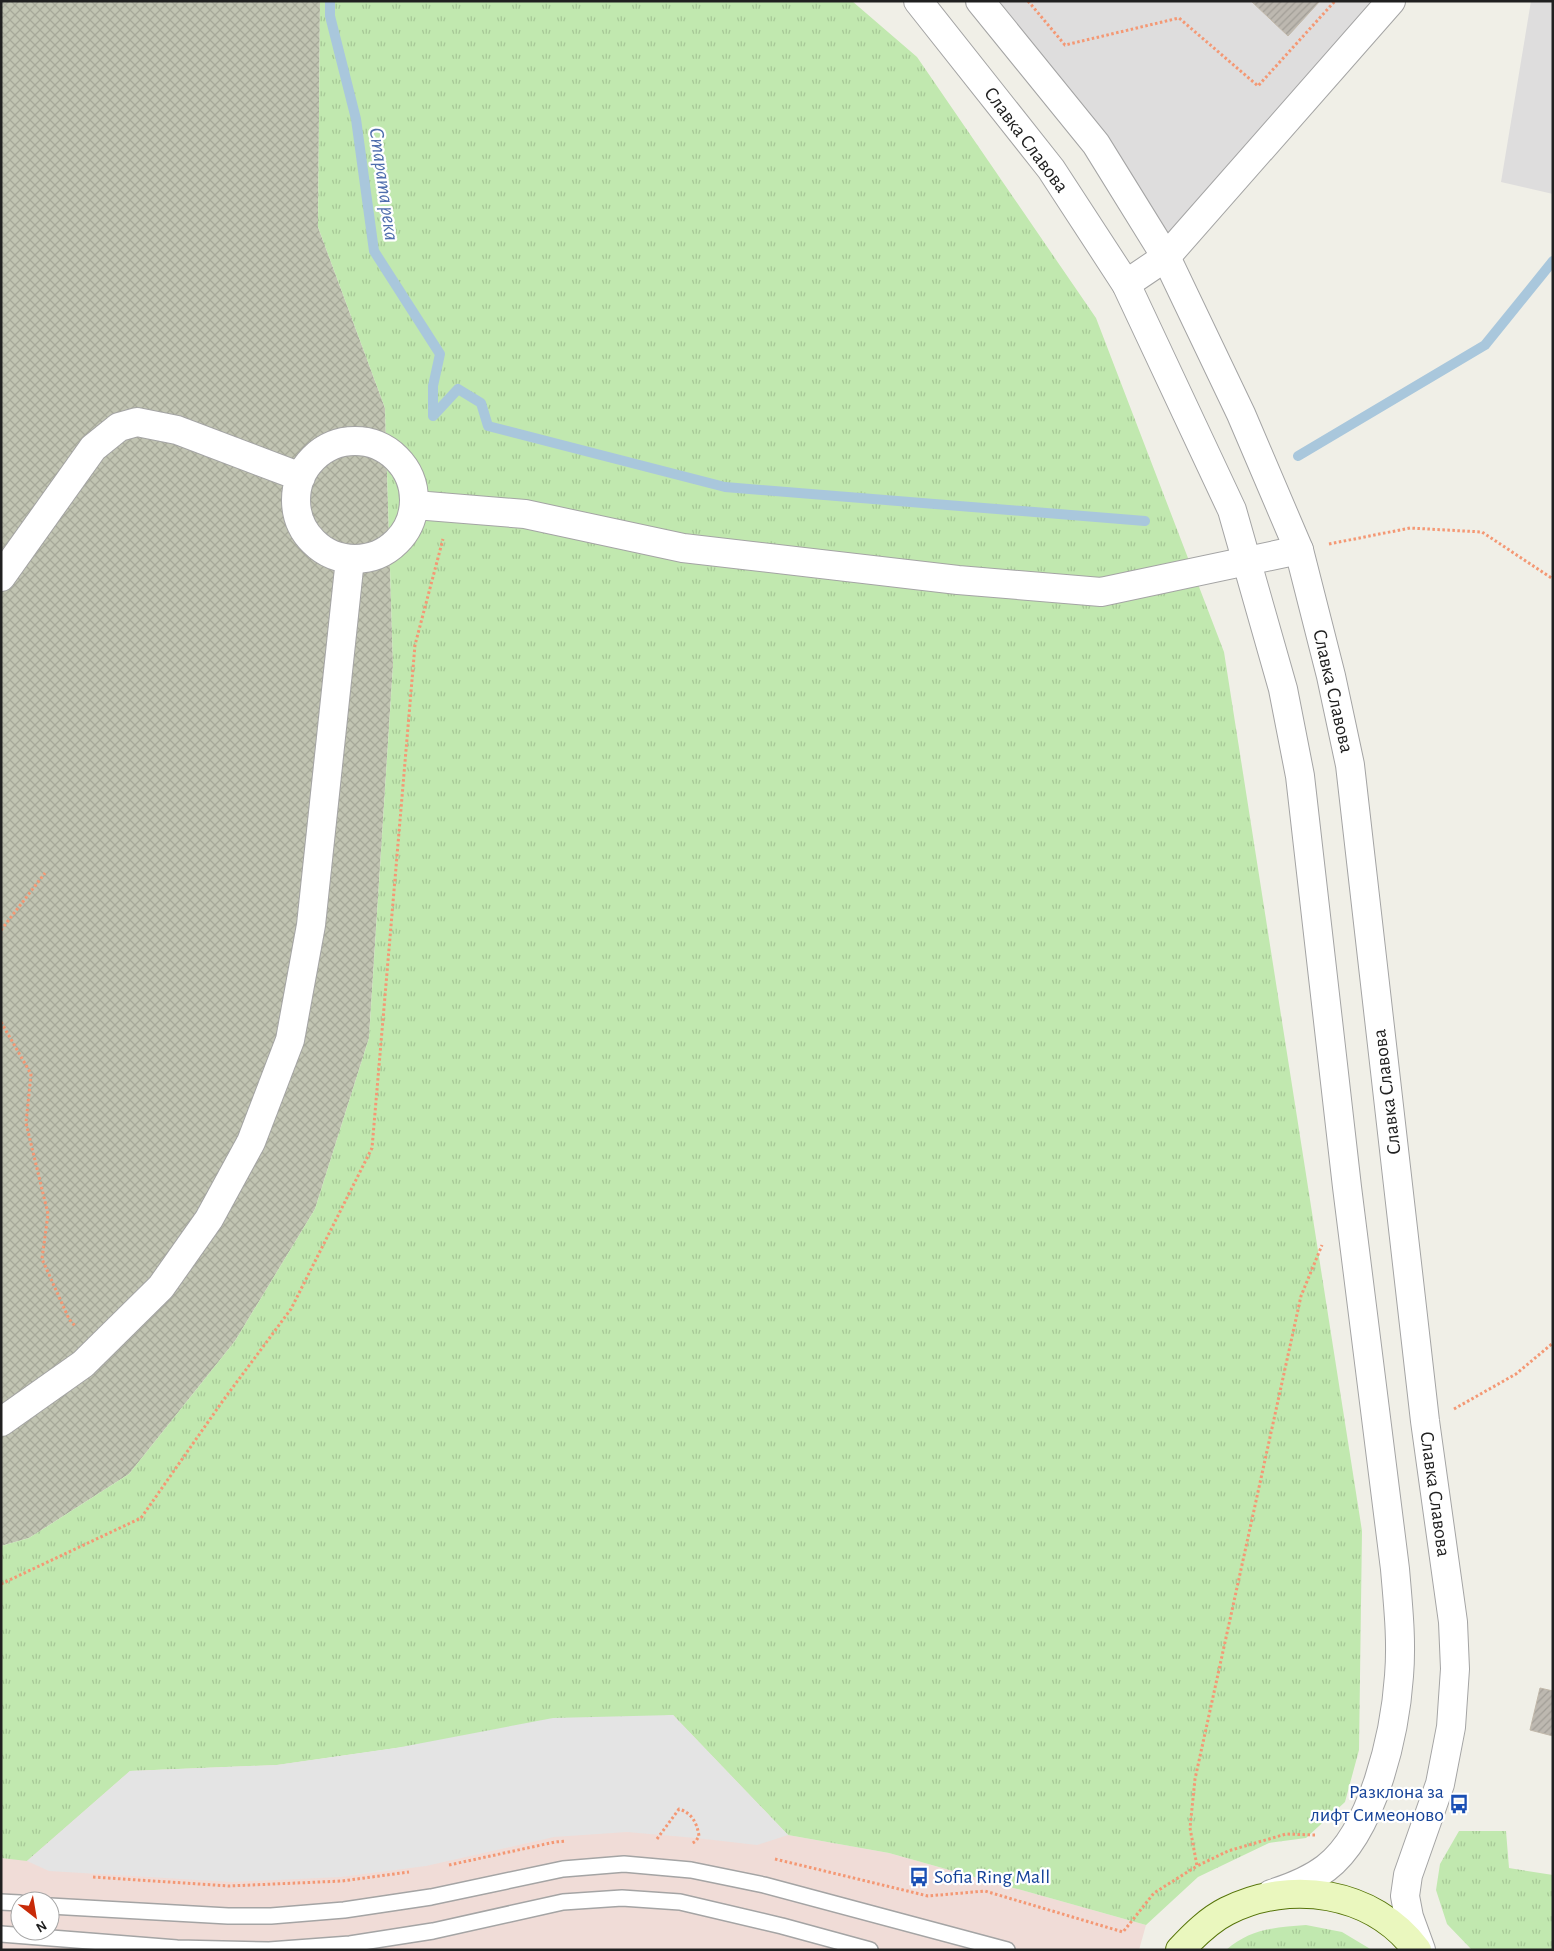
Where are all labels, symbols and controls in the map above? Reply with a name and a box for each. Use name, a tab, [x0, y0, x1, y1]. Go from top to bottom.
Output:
street label: Славка Славова	[980, 83, 1072, 197]
water label: Старата река	[365, 126, 402, 242]
street label: Славка Славова	[1309, 627, 1357, 755]
street label: Славка Славова	[1369, 1028, 1405, 1156]
street label: Славка Славова	[1416, 1430, 1454, 1558]
place label: Разклона за лифт Симеоново	[1311, 1782, 1444, 1825]
bus stop icon: Разклона за лифт Симеоново	[1448, 1793, 1470, 1815]
bus stop icon: Sofia Ring Mall	[908, 1866, 930, 1888]
place label: Sofia Ring Mall	[934, 1867, 1050, 1887]
north arrow	[10, 1891, 60, 1941]
text: N	[33, 1918, 49, 1935]

